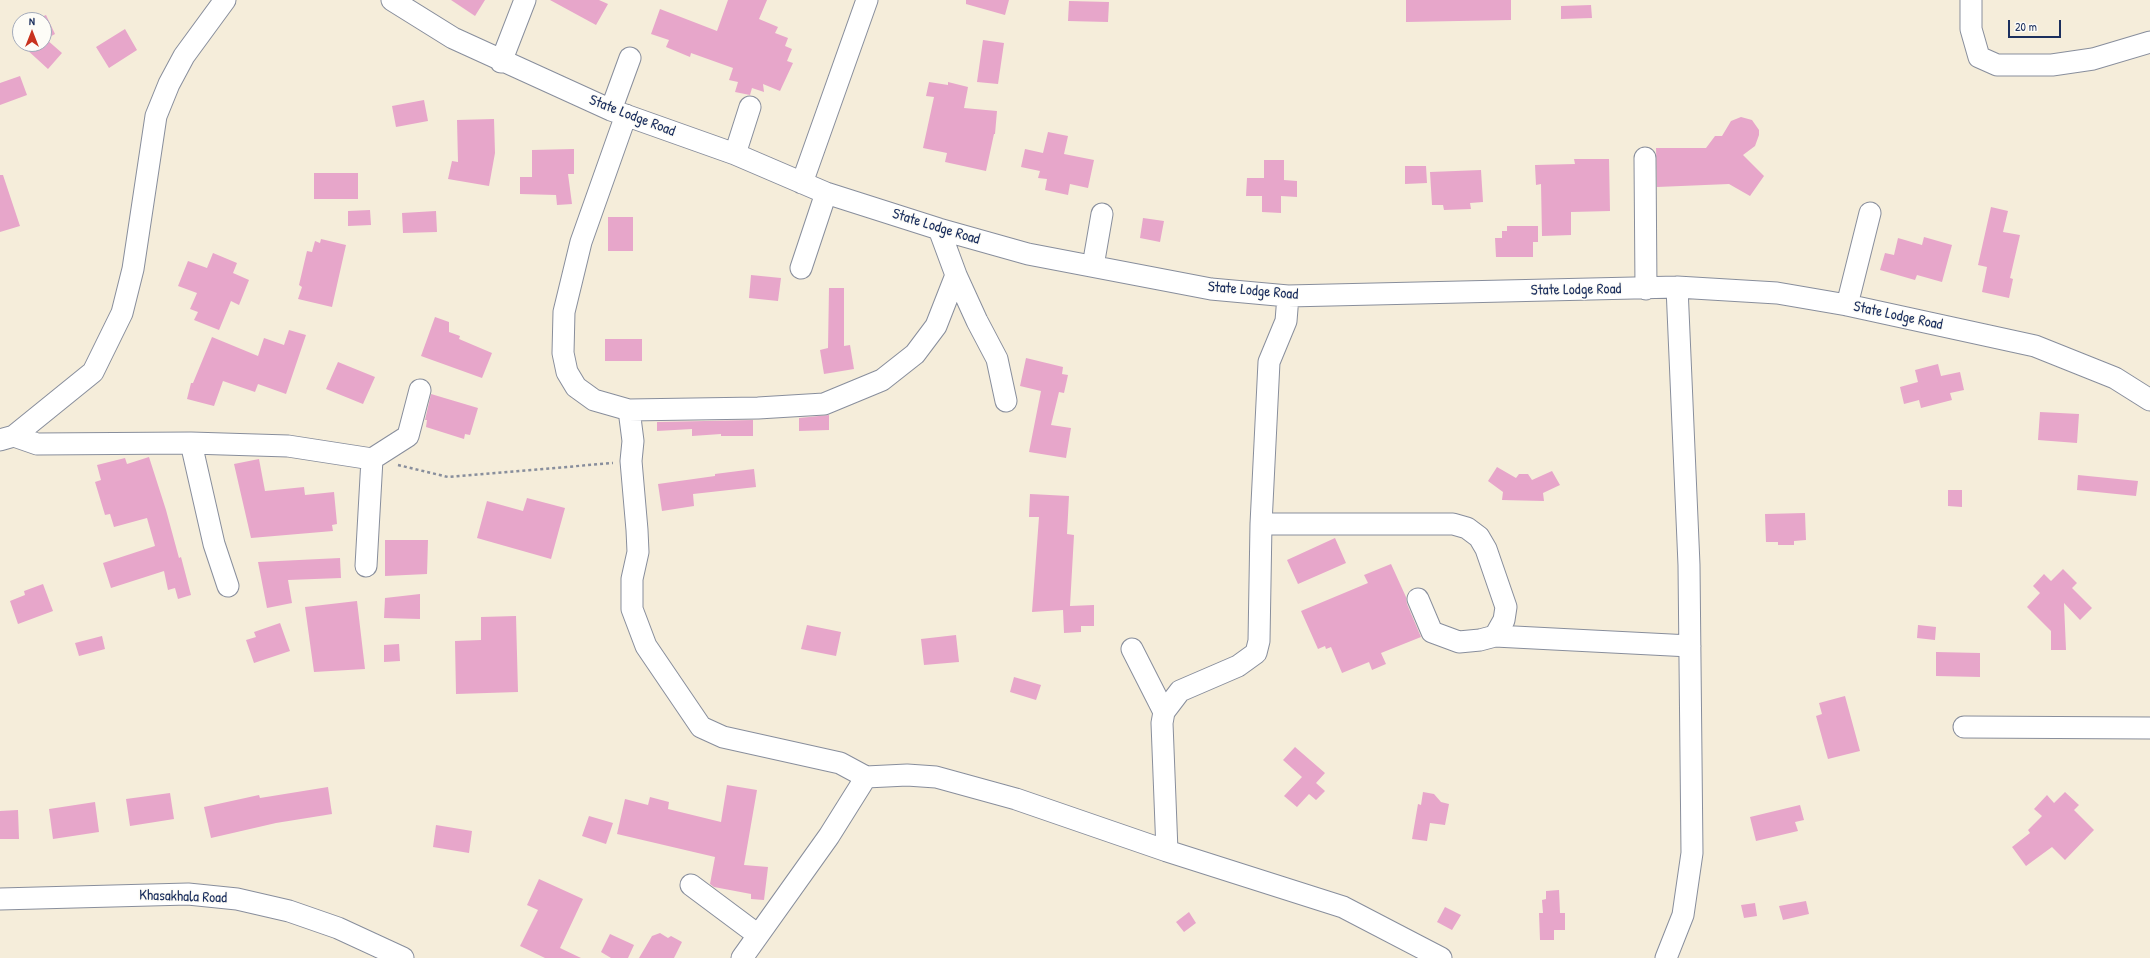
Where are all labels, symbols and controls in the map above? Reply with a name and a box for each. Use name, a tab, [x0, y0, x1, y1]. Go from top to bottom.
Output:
north arrow	[12, 12, 52, 52]
scale bar	[2010, 12, 2063, 38]
text: N	[29, 14, 35, 28]
text: 20 m	[2015, 18, 2037, 35]
street label: State Lodge Road	[586, 91, 678, 141]
street label: State Lodge Road	[890, 205, 982, 249]
street label: State Lodge Road	[1207, 278, 1299, 304]
street label: State Lodge Road	[1531, 280, 1621, 300]
street label: State Lodge Road	[1852, 298, 1944, 334]
street label: Khasakhala Road	[139, 886, 227, 908]

